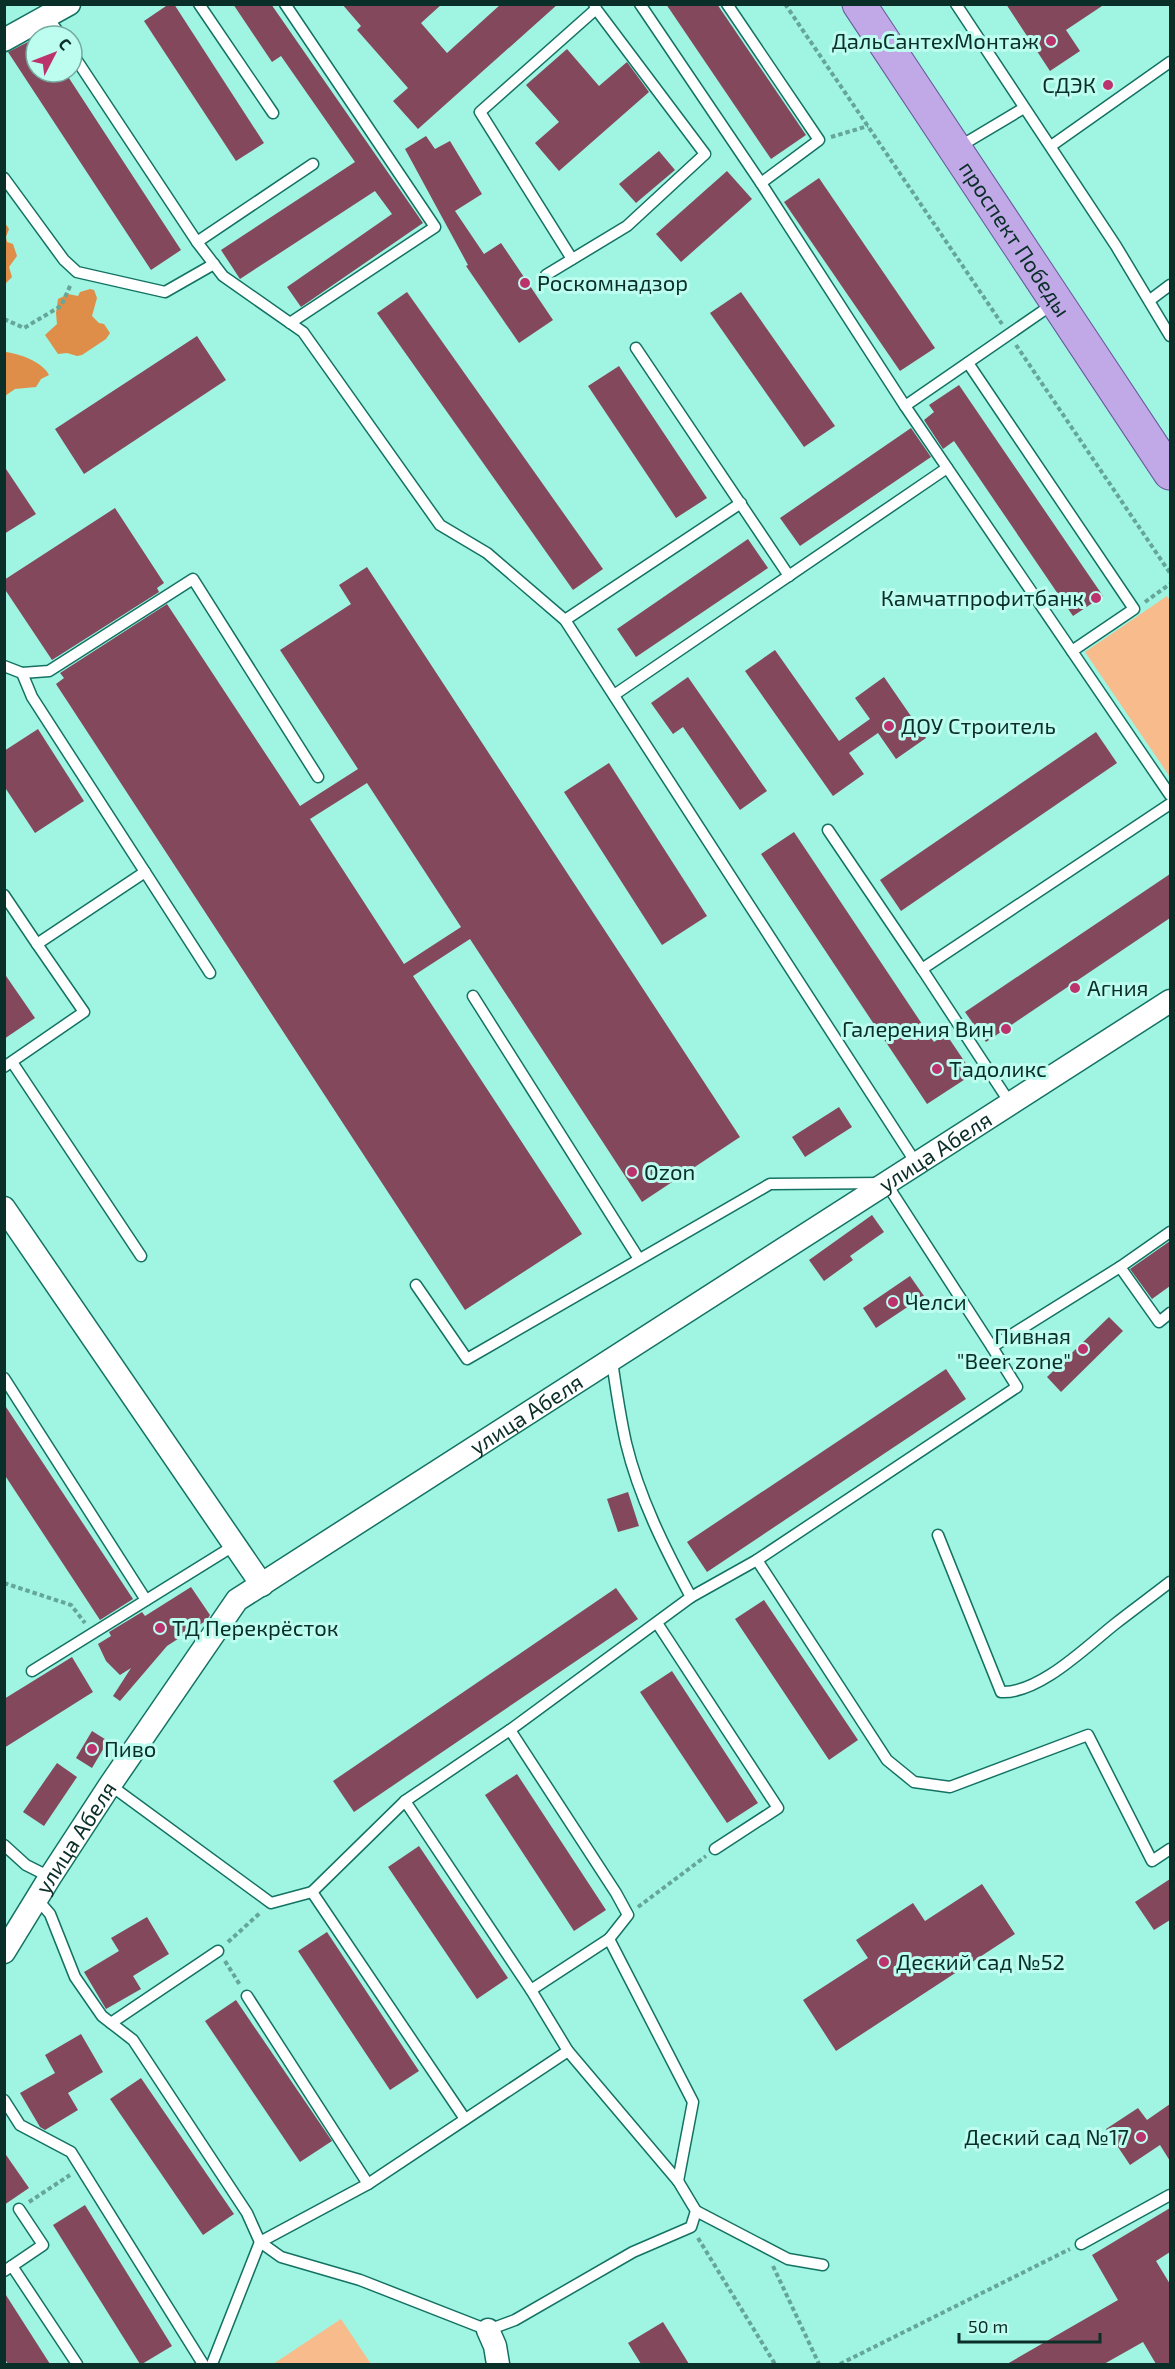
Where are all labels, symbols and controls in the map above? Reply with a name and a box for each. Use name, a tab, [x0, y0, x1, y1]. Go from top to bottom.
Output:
north arrow	[24, 24, 84, 84]
place label: ДальСантехМонтаж	[832, 27, 1039, 53]
text: С	[55, 34, 76, 53]
marker: ДальСантехМонтаж	[1044, 34, 1058, 48]
place label: СДЭК	[1042, 71, 1096, 97]
marker: СДЭК	[1101, 78, 1115, 92]
street label: проспект Победы	[955, 156, 1077, 321]
place label: Роскомнадзор	[537, 269, 688, 295]
marker: Роскомнадзор	[518, 276, 532, 290]
place label: Камчатпрофитбанк	[881, 584, 1084, 610]
marker: Камчатпрофитбанк	[1089, 591, 1103, 605]
place label: ДОУ Строитель	[901, 712, 1056, 738]
marker: ДОУ Строитель	[882, 719, 896, 733]
place label: Агния	[1087, 974, 1149, 1000]
marker: Агния	[1068, 981, 1082, 995]
place label: Галерения Вин	[842, 1015, 994, 1041]
marker: Галерения Вин	[999, 1022, 1013, 1036]
place label: Тадоликс	[949, 1055, 1047, 1081]
marker: Тадоликс	[930, 1062, 944, 1076]
street label: улица Абеля	[873, 1105, 996, 1197]
place label: Ozon	[644, 1158, 695, 1184]
marker: Ozon	[625, 1165, 639, 1179]
place label: Челси	[905, 1288, 967, 1314]
marker: Челси	[886, 1295, 900, 1309]
place label: Пивная "Beer zone"	[957, 1322, 1071, 1373]
marker: Пивная "Beer zone"	[1076, 1342, 1090, 1356]
street label: улица Абеля	[464, 1368, 587, 1460]
place label: ТД Перекрёсток	[172, 1614, 339, 1640]
marker: ТД Перекрёсток	[153, 1621, 167, 1635]
place label: Пиво	[104, 1735, 156, 1761]
marker: Пиво	[85, 1742, 99, 1756]
street label: улица Абеля	[29, 1776, 121, 1899]
place label: Деский сад №52	[896, 1948, 1065, 1974]
marker: Деский сад №52	[877, 1955, 891, 1969]
place label: Деский сад №17	[964, 2123, 1129, 2149]
marker: Деский сад №17	[1134, 2130, 1148, 2144]
scale bar	[959, 2306, 1100, 2344]
text: 50 m	[968, 2315, 1008, 2337]

